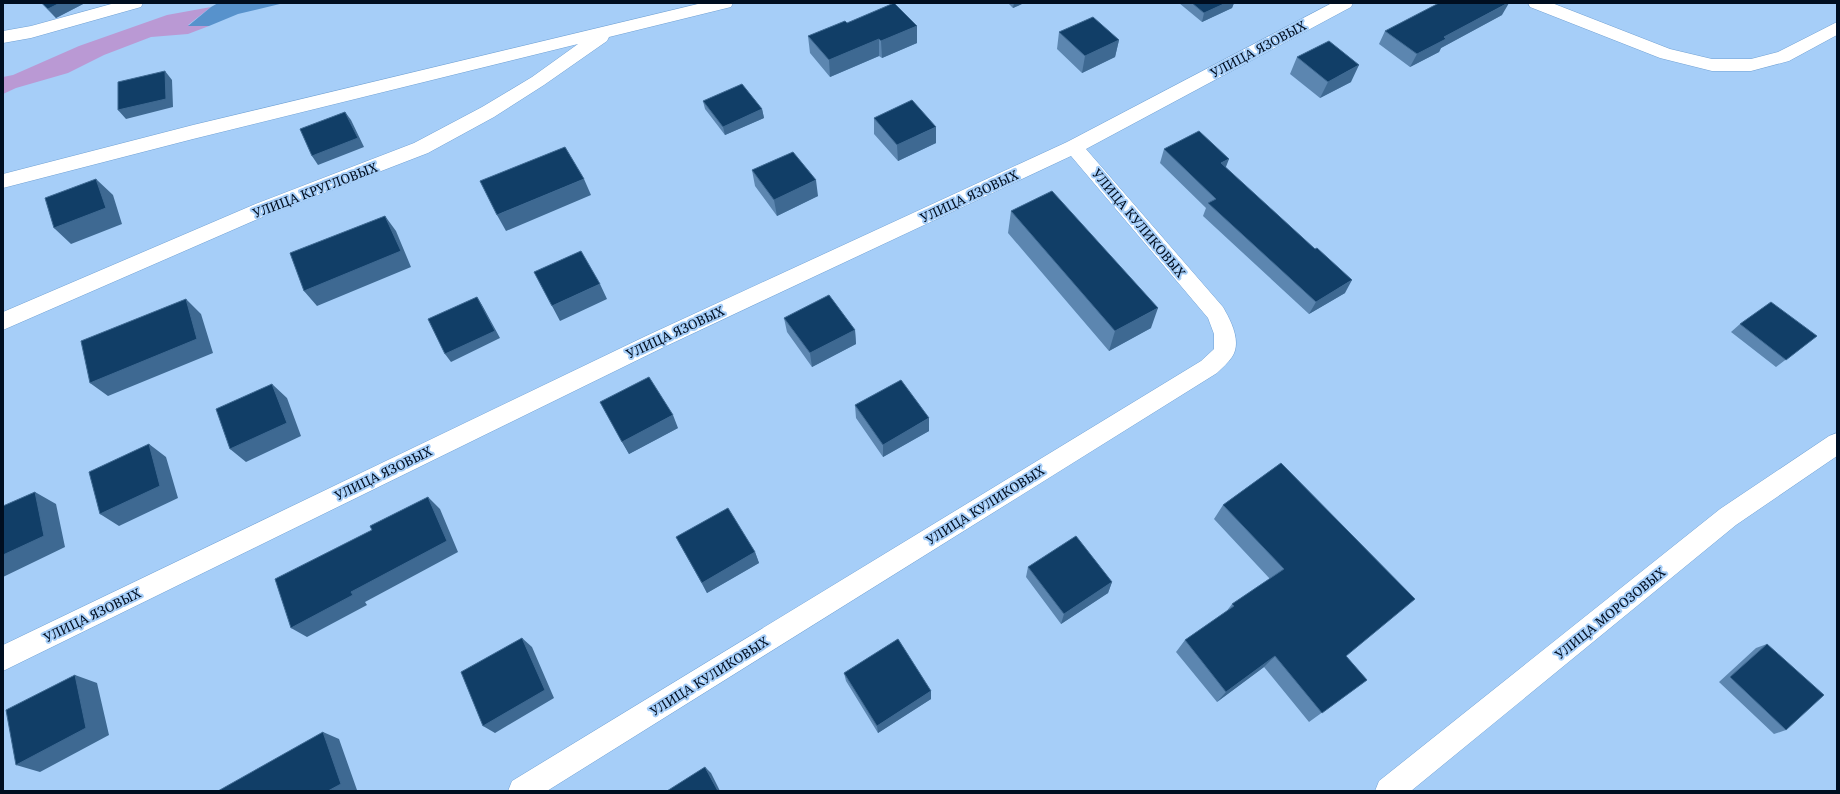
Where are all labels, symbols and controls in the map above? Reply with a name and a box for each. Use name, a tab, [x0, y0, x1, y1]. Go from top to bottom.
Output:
street label: УЛИЦА ЯЗОВЫХ	[1207, 16, 1309, 82]
street label: УЛИЦА КРУГЛОВЫХ	[250, 158, 380, 222]
street label: УЛИЦА ЯЗОВЫХ	[917, 165, 1021, 227]
street label: УЛИЦА КУЛИКОВЫХ	[1088, 165, 1190, 281]
street label: УЛИЦА ЯЗОВЫХ	[623, 301, 727, 363]
street label: УЛИЦА ЯЗОВЫХ	[331, 441, 435, 504]
street label: УЛИЦА КУЛИКОВЫХ	[922, 461, 1048, 549]
street label: УЛИЦА МОРОЗОВЫХ	[1551, 563, 1669, 663]
street label: УЛИЦА ЯЗОВЫХ	[40, 583, 144, 646]
street label: УЛИЦА КУЛИКОВЫХ	[646, 632, 772, 720]

